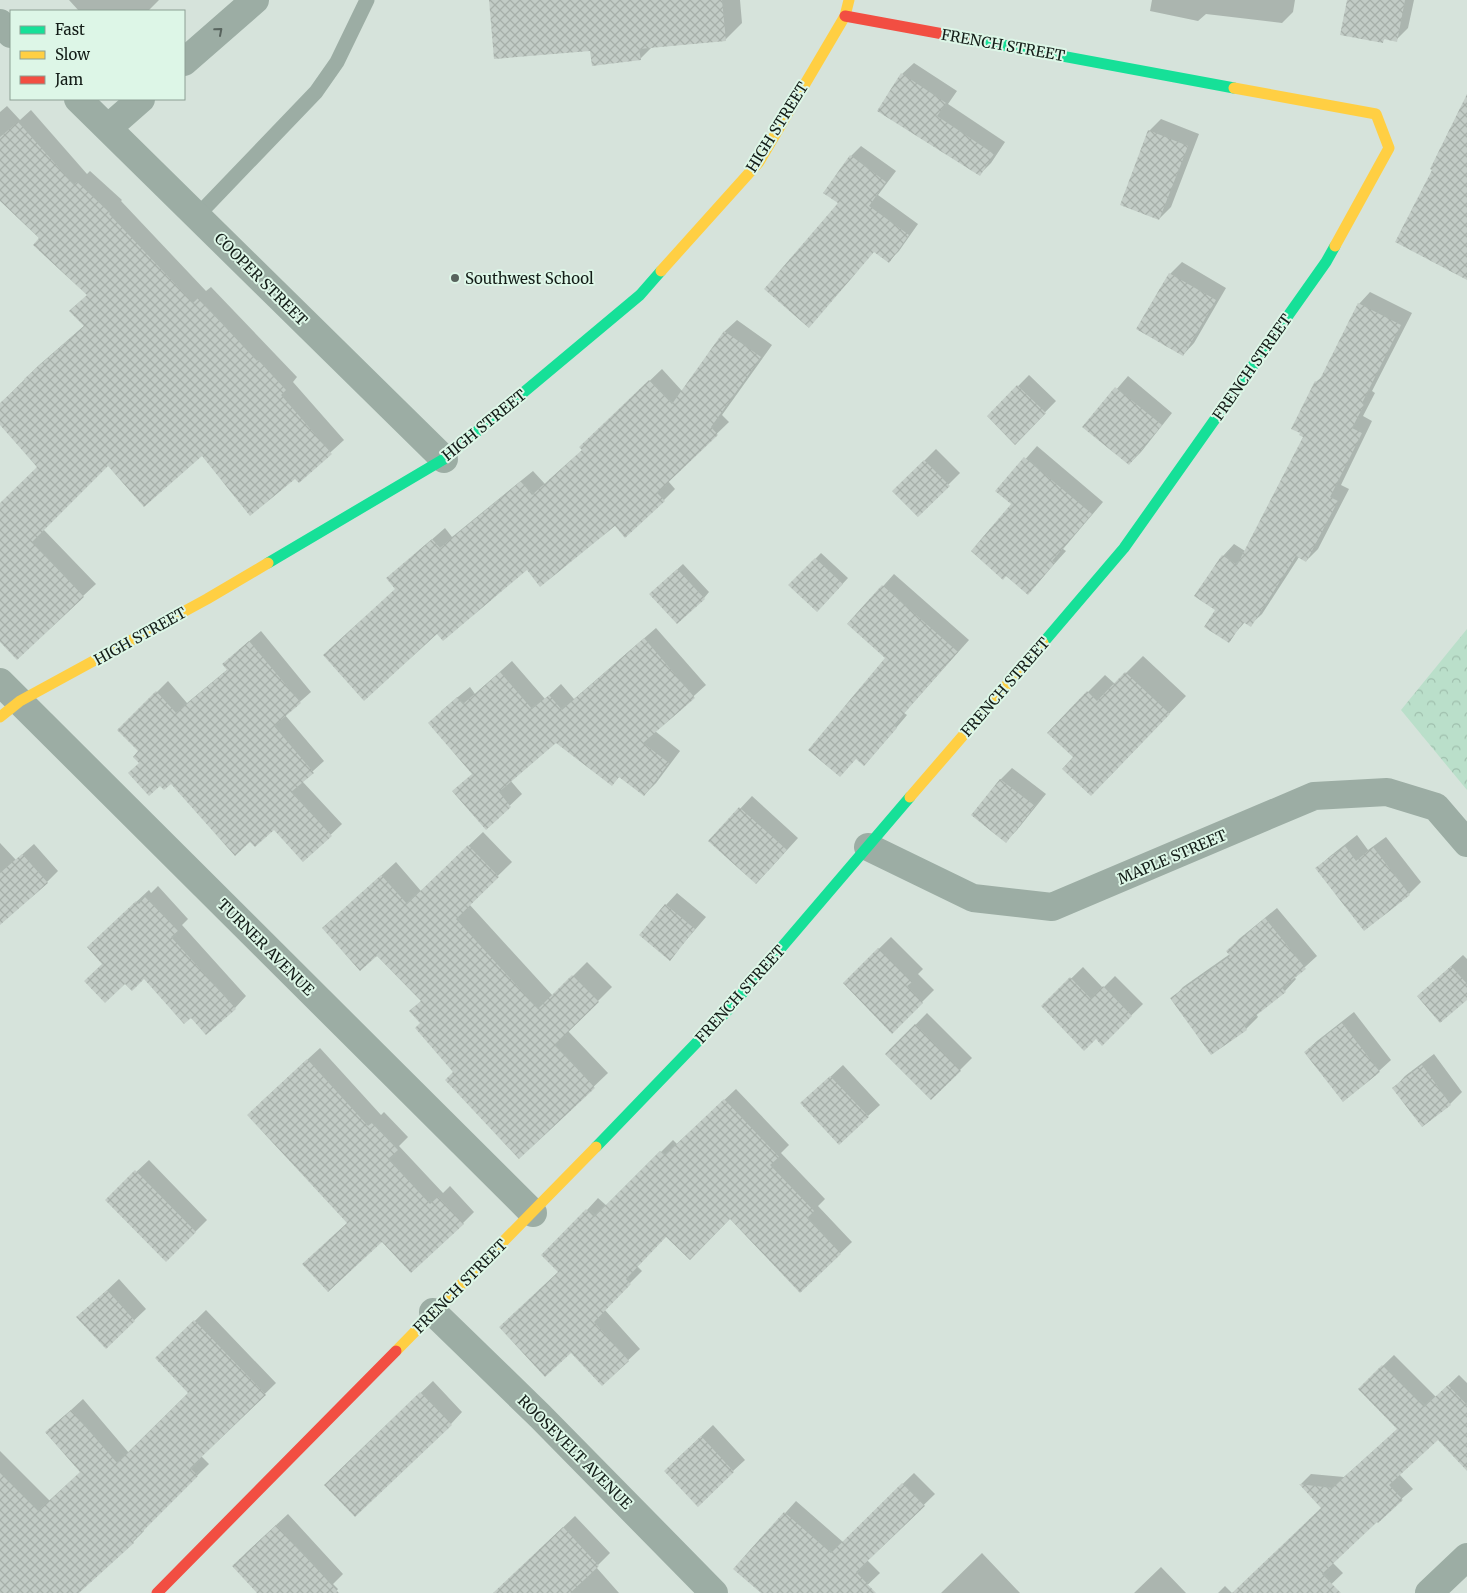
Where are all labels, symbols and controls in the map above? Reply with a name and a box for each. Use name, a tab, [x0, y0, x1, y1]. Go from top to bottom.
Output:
legend	[10, 10, 185, 100]
text: Fast	[55, 20, 85, 39]
street label: FRENCH STREET	[940, 25, 1067, 65]
one-way arrow	[214, 28, 223, 37]
text: Slow	[55, 45, 90, 64]
text: Jam	[54, 70, 83, 89]
street label: HIGH STREET	[742, 78, 813, 176]
street label: COOPER STREET	[211, 229, 312, 330]
place label: Southwest School	[465, 269, 594, 288]
marker: Southwest School	[449, 272, 461, 284]
street label: FRENCH STREET	[1208, 310, 1296, 424]
street label: HIGH STREET	[438, 385, 530, 465]
street label: HIGH STREET	[90, 603, 190, 669]
street label: FRENCH STREET	[957, 633, 1054, 740]
street label: MAPLE STREET	[1115, 825, 1230, 889]
street label: TURNER AVENUE	[214, 895, 319, 1000]
street label: FRENCH STREET	[691, 941, 789, 1047]
street label: FRENCH STREET	[409, 1235, 511, 1337]
street label: ROOSEVELT AVENUE	[514, 1391, 636, 1513]

